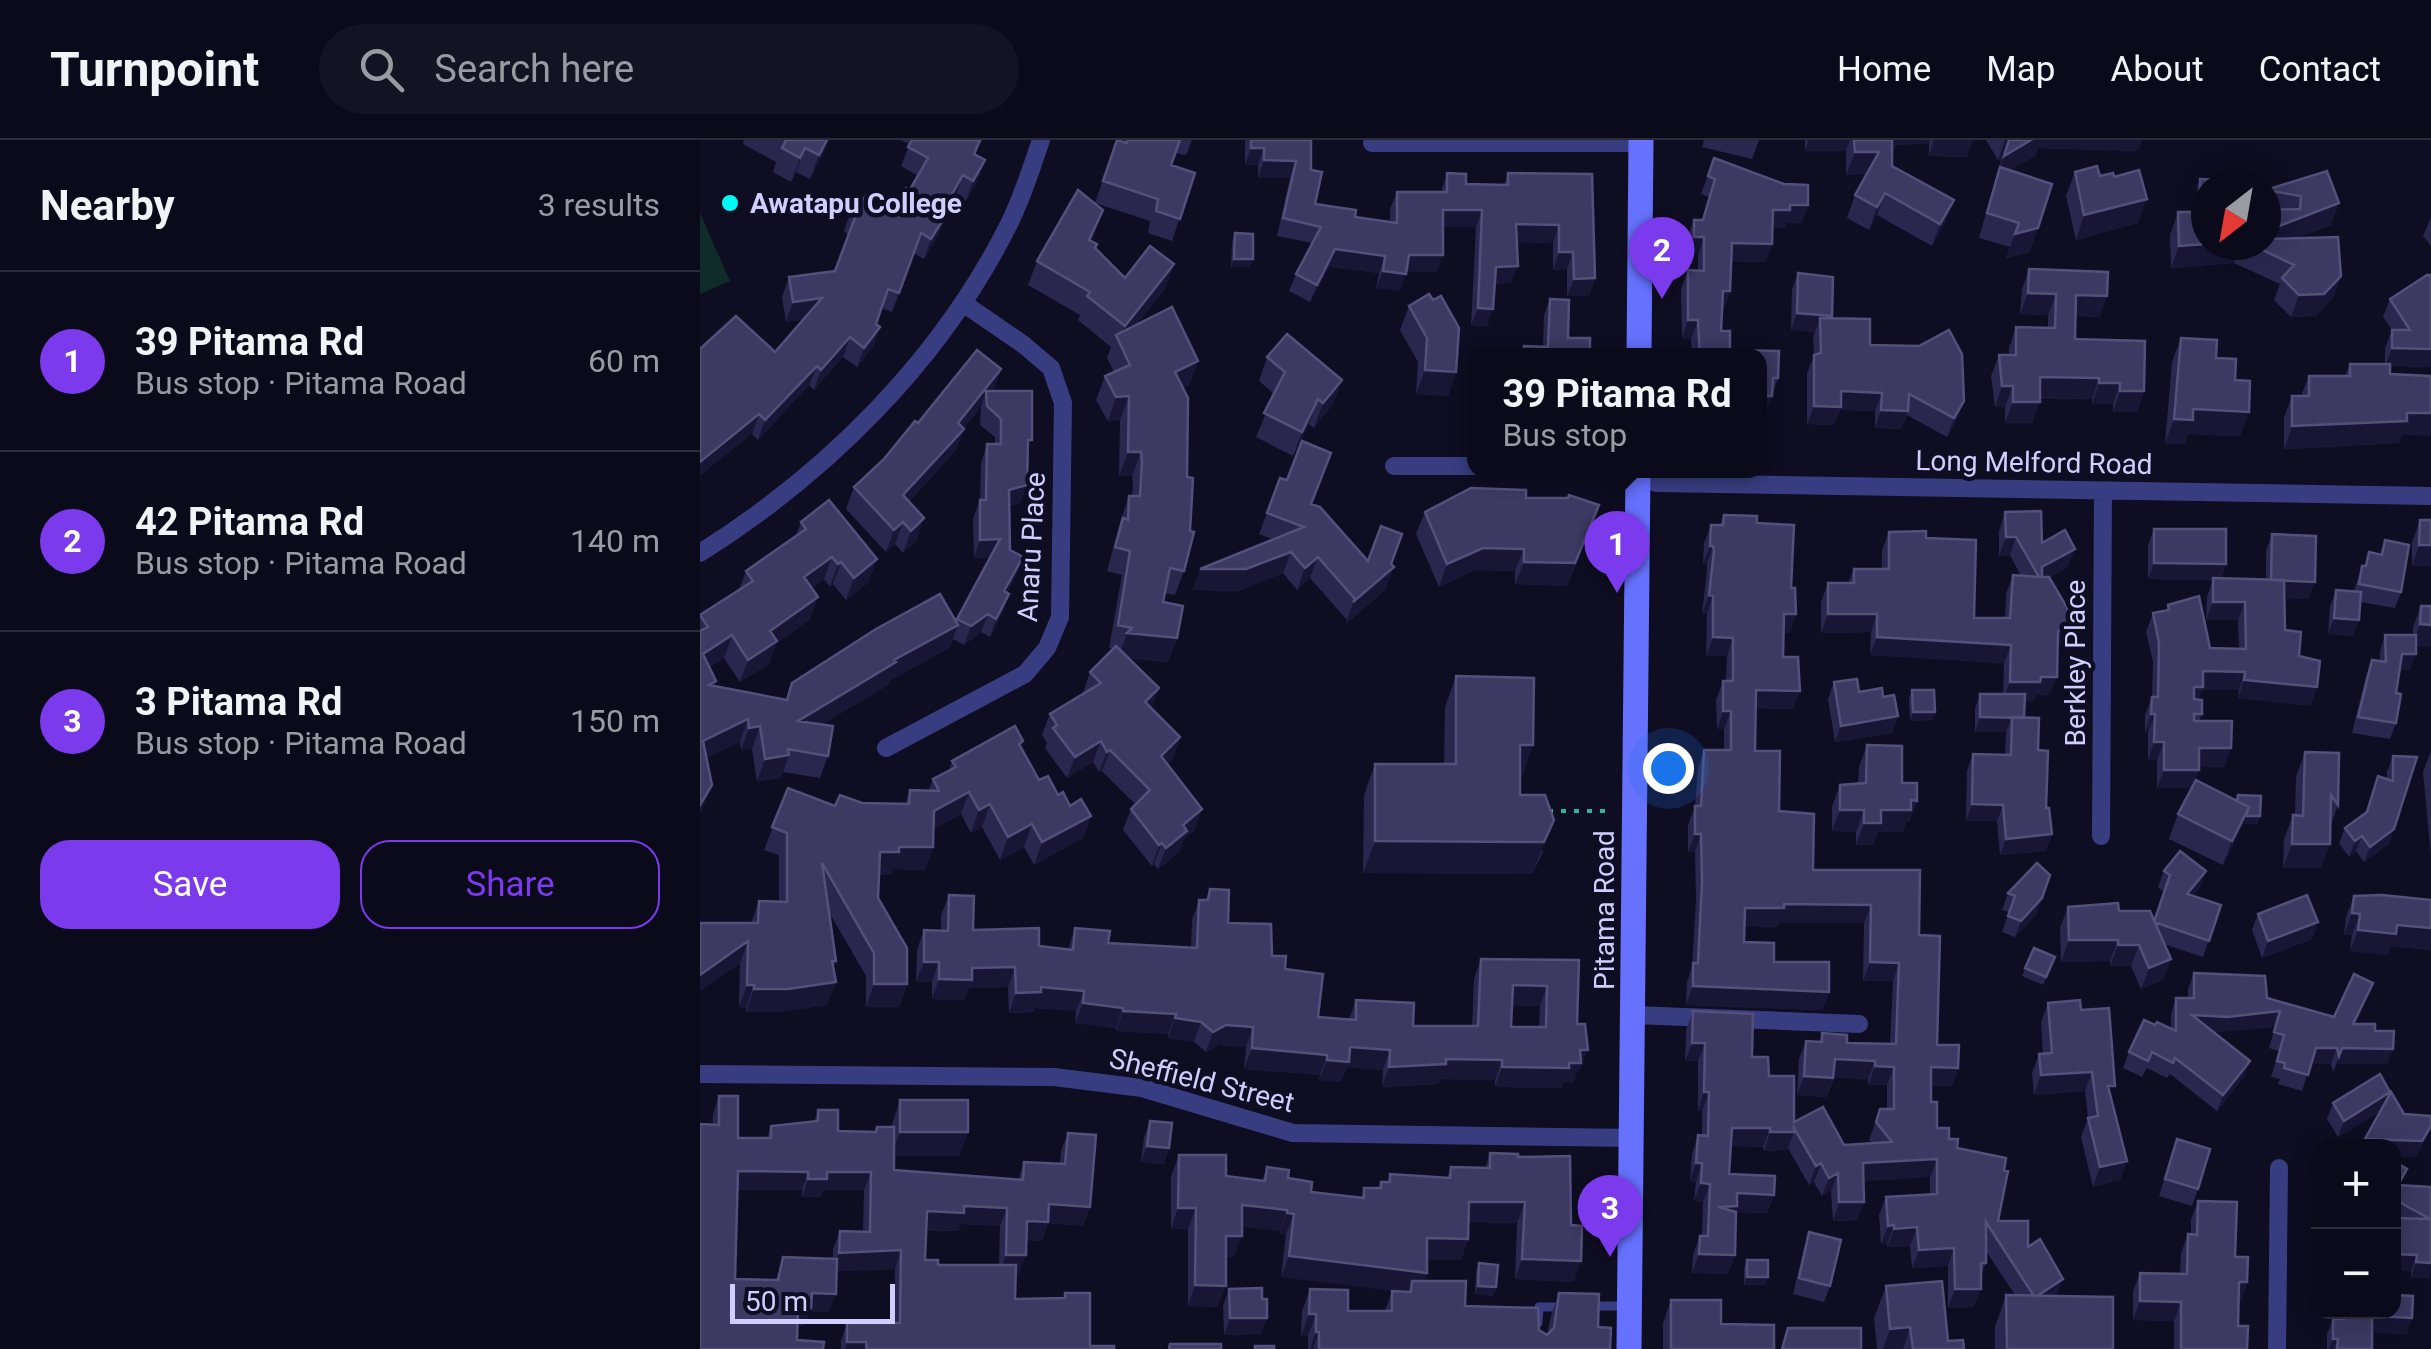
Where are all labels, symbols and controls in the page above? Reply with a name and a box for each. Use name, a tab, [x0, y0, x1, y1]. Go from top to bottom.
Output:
search box	[319, 24, 1019, 114]
text: Turnpoint	[50, 41, 259, 98]
icon: search	[354, 42, 409, 97]
text: Search here	[434, 47, 634, 91]
text: Home	[1837, 49, 1931, 90]
text: Map	[1986, 49, 2055, 90]
text: About	[2110, 49, 2204, 90]
text: Contact	[2259, 49, 2381, 90]
north arrow	[2191, 170, 2281, 260]
text: Nearby	[40, 181, 175, 230]
text: 3 results	[538, 186, 660, 224]
place label: Awatapu College	[750, 187, 962, 220]
marker: Awatapu College	[719, 192, 741, 214]
pin: 2	[1630, 216, 1694, 299]
text: 39 Pitama Rd	[135, 320, 364, 364]
text: 1	[63, 342, 82, 380]
text: 60 m	[588, 342, 660, 380]
popup	[1467, 348, 1767, 478]
text: Bus stop · Pitama Road	[135, 364, 467, 402]
text: 39 Pitama Rd	[1502, 372, 1732, 416]
text: Bus stop	[1502, 416, 1627, 454]
street label: Long Melford Road	[1915, 444, 2153, 481]
street label: Anaru Place	[1011, 471, 1052, 623]
text: 42 Pitama Rd	[135, 500, 364, 544]
pin: 1	[1584, 510, 1650, 593]
text: 2	[63, 522, 82, 560]
text: 140 m	[570, 522, 660, 560]
text: Bus stop · Pitama Road	[135, 544, 467, 582]
street label: Berkley Place	[2059, 580, 2092, 746]
text: 3 Pitama Rd	[135, 680, 342, 724]
text: 3	[63, 702, 82, 740]
text: 150 m	[570, 702, 660, 740]
text: Bus stop · Pitama Road	[135, 724, 467, 762]
your location	[1643, 743, 1694, 794]
street label: Pitama Road	[1588, 830, 1621, 990]
button: Save	[40, 840, 340, 929]
button: Share	[360, 840, 660, 929]
street label: Sheffield Street	[1106, 1042, 1298, 1119]
map controls	[2311, 1139, 2401, 1319]
button: +	[2311, 1139, 2401, 1229]
pin: 3	[1578, 1174, 1642, 1257]
button: −	[2311, 1229, 2401, 1319]
scale bar	[730, 1279, 895, 1324]
text: 50 m	[745, 1285, 808, 1318]

